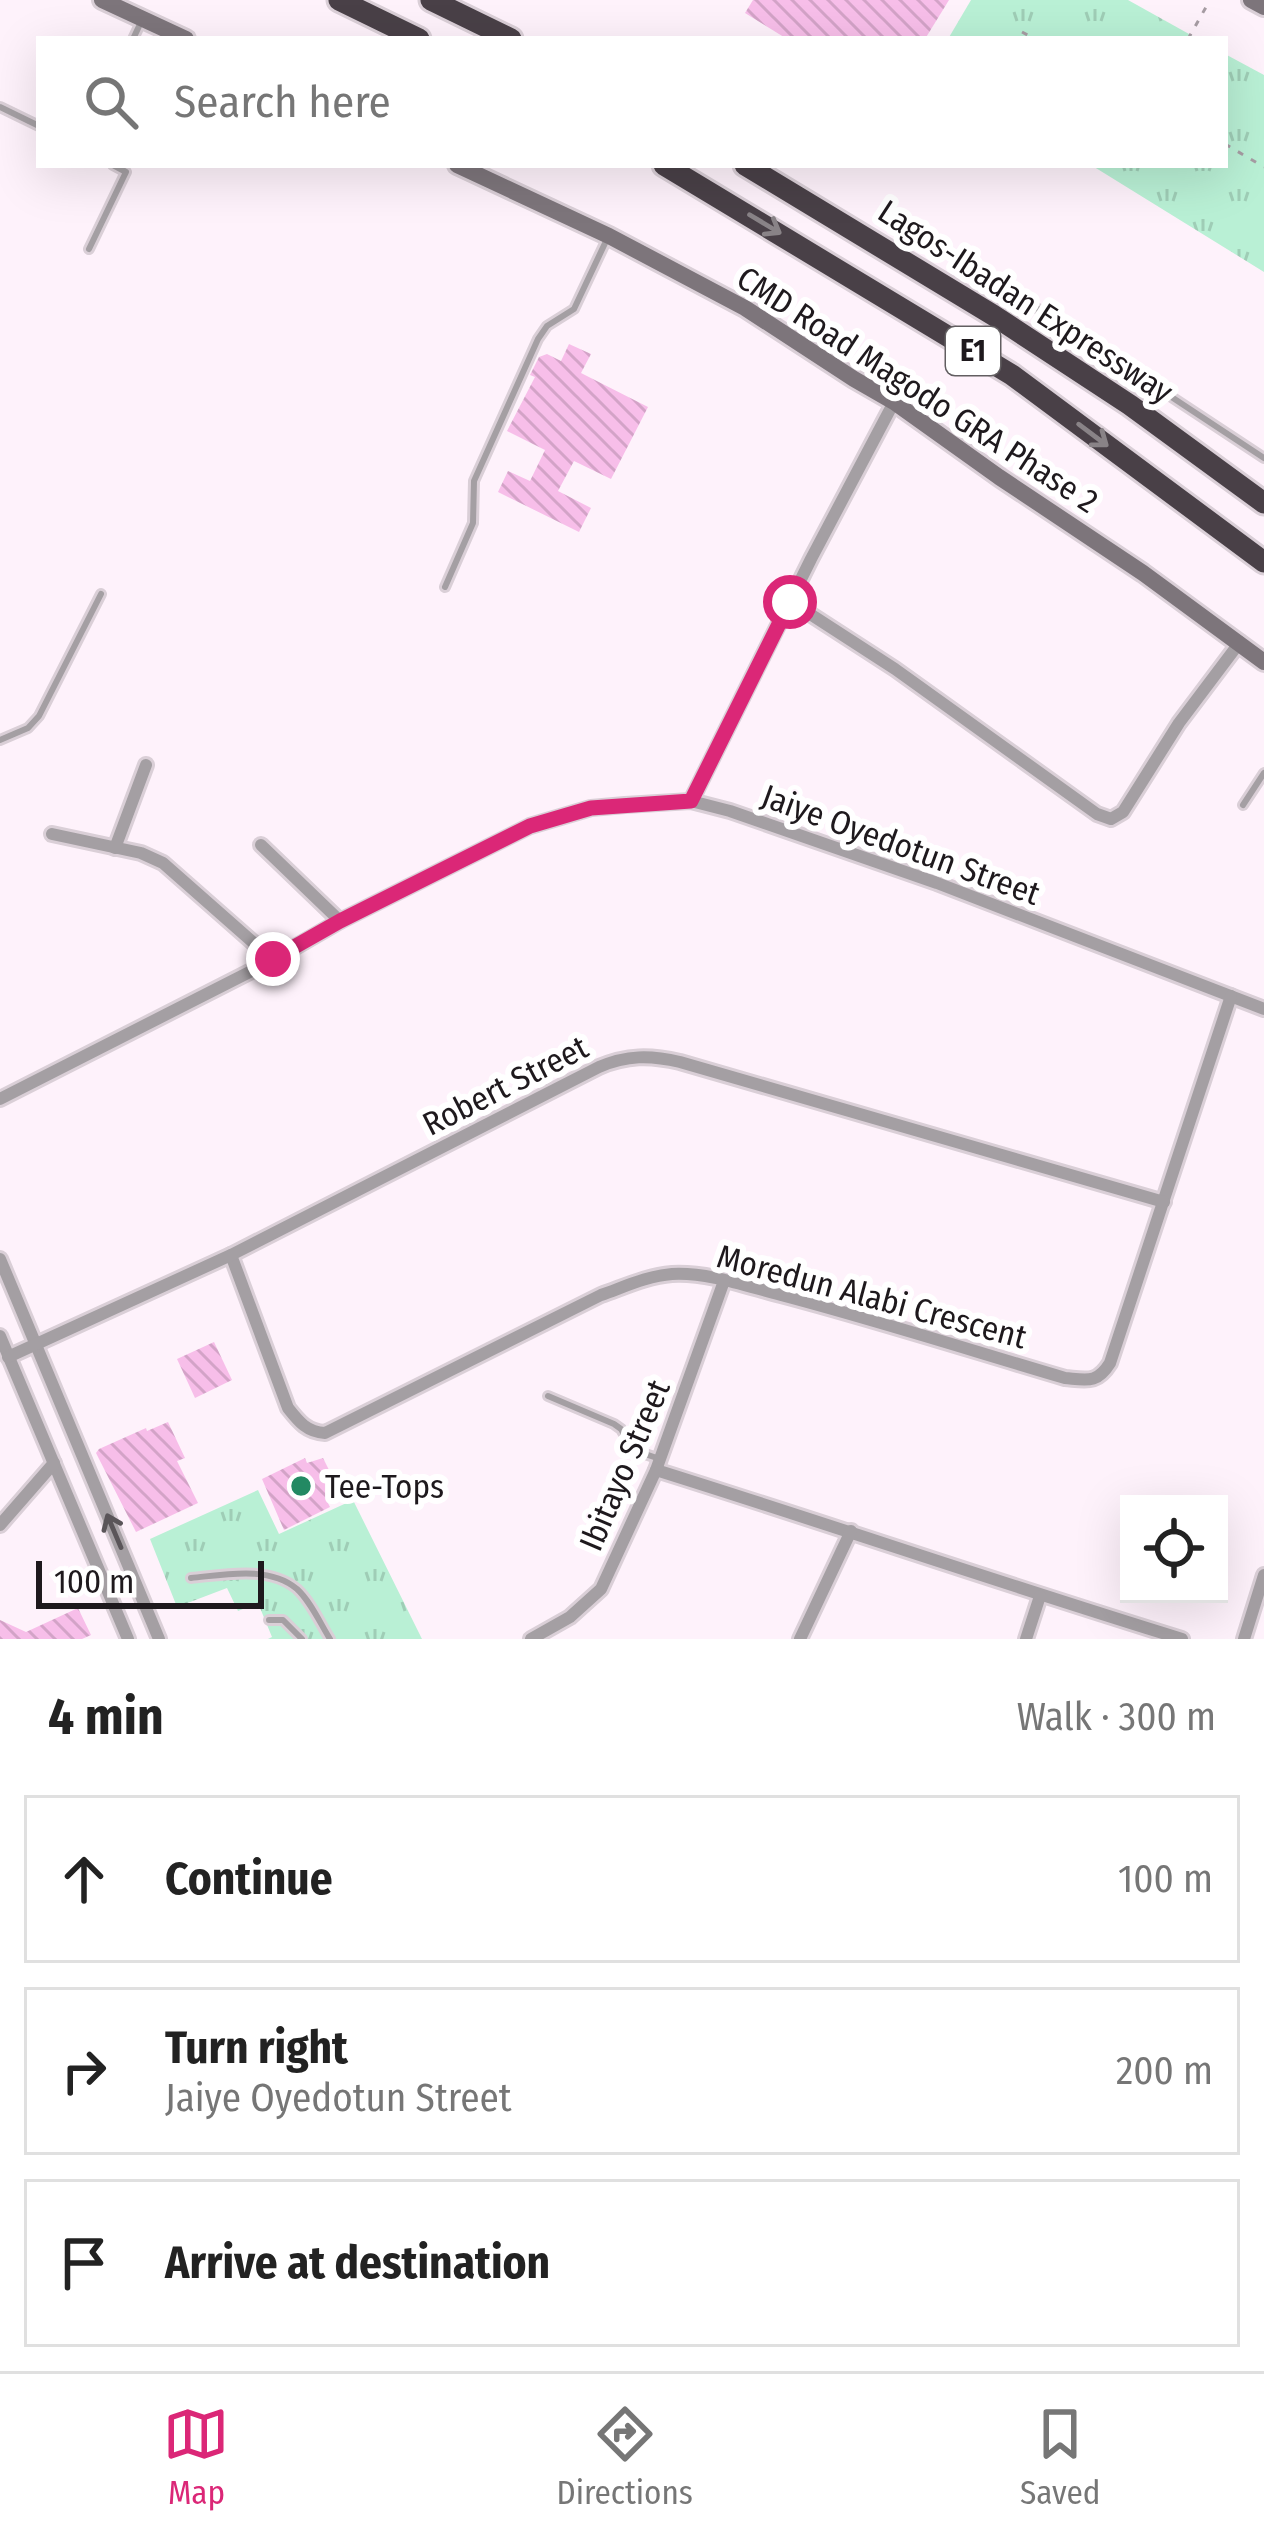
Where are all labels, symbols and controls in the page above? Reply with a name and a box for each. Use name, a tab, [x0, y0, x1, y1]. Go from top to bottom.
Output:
search box	[36, 36, 1228, 168]
icon: search	[78, 69, 144, 135]
text: Search here	[174, 75, 391, 129]
street label: Lagos-Ibadan Expressway	[871, 192, 1180, 412]
one-way arrow	[747, 212, 781, 236]
street label: CMD Road Magodo GRA Phase 2	[729, 258, 1105, 522]
road number: E1	[946, 327, 1000, 375]
one-way arrow	[1076, 421, 1109, 447]
route start	[763, 575, 817, 629]
street label: Jaiye Oyedotun Street	[756, 776, 1045, 914]
route end	[246, 932, 300, 986]
street label: Robert Street	[416, 1027, 595, 1145]
street label: Moredun Alabi Crescent	[713, 1236, 1031, 1358]
street label: Ibitayo Street	[571, 1374, 679, 1557]
place label: Tee-Tops	[325, 1467, 444, 1507]
marker: Tee-Tops	[288, 1473, 314, 1499]
map controls	[1120, 1495, 1228, 1603]
button: locate	[1120, 1495, 1228, 1603]
one-way arrow	[102, 1513, 123, 1550]
scale bar	[36, 1555, 264, 1608]
text: 100 m	[54, 1562, 134, 1602]
text: 4 min	[48, 1686, 164, 1748]
text: Walk · 300 m	[1017, 1694, 1216, 1740]
icon: ahead	[51, 1846, 117, 1912]
text: Continue	[165, 1852, 333, 1906]
text: 100 m	[1118, 1856, 1213, 1902]
text: Turn right	[165, 2021, 348, 2075]
icon: right	[51, 2038, 117, 2104]
text: 200 m	[1116, 2048, 1213, 2094]
text: Jaiye Oyedotun Street	[165, 2075, 511, 2121]
icon: arrive	[51, 2230, 117, 2296]
text: Arrive at destination	[165, 2236, 550, 2290]
tab: Map	[163, 2401, 229, 2513]
tab: Directions	[556, 2401, 693, 2513]
tab: Saved	[1020, 2401, 1100, 2513]

